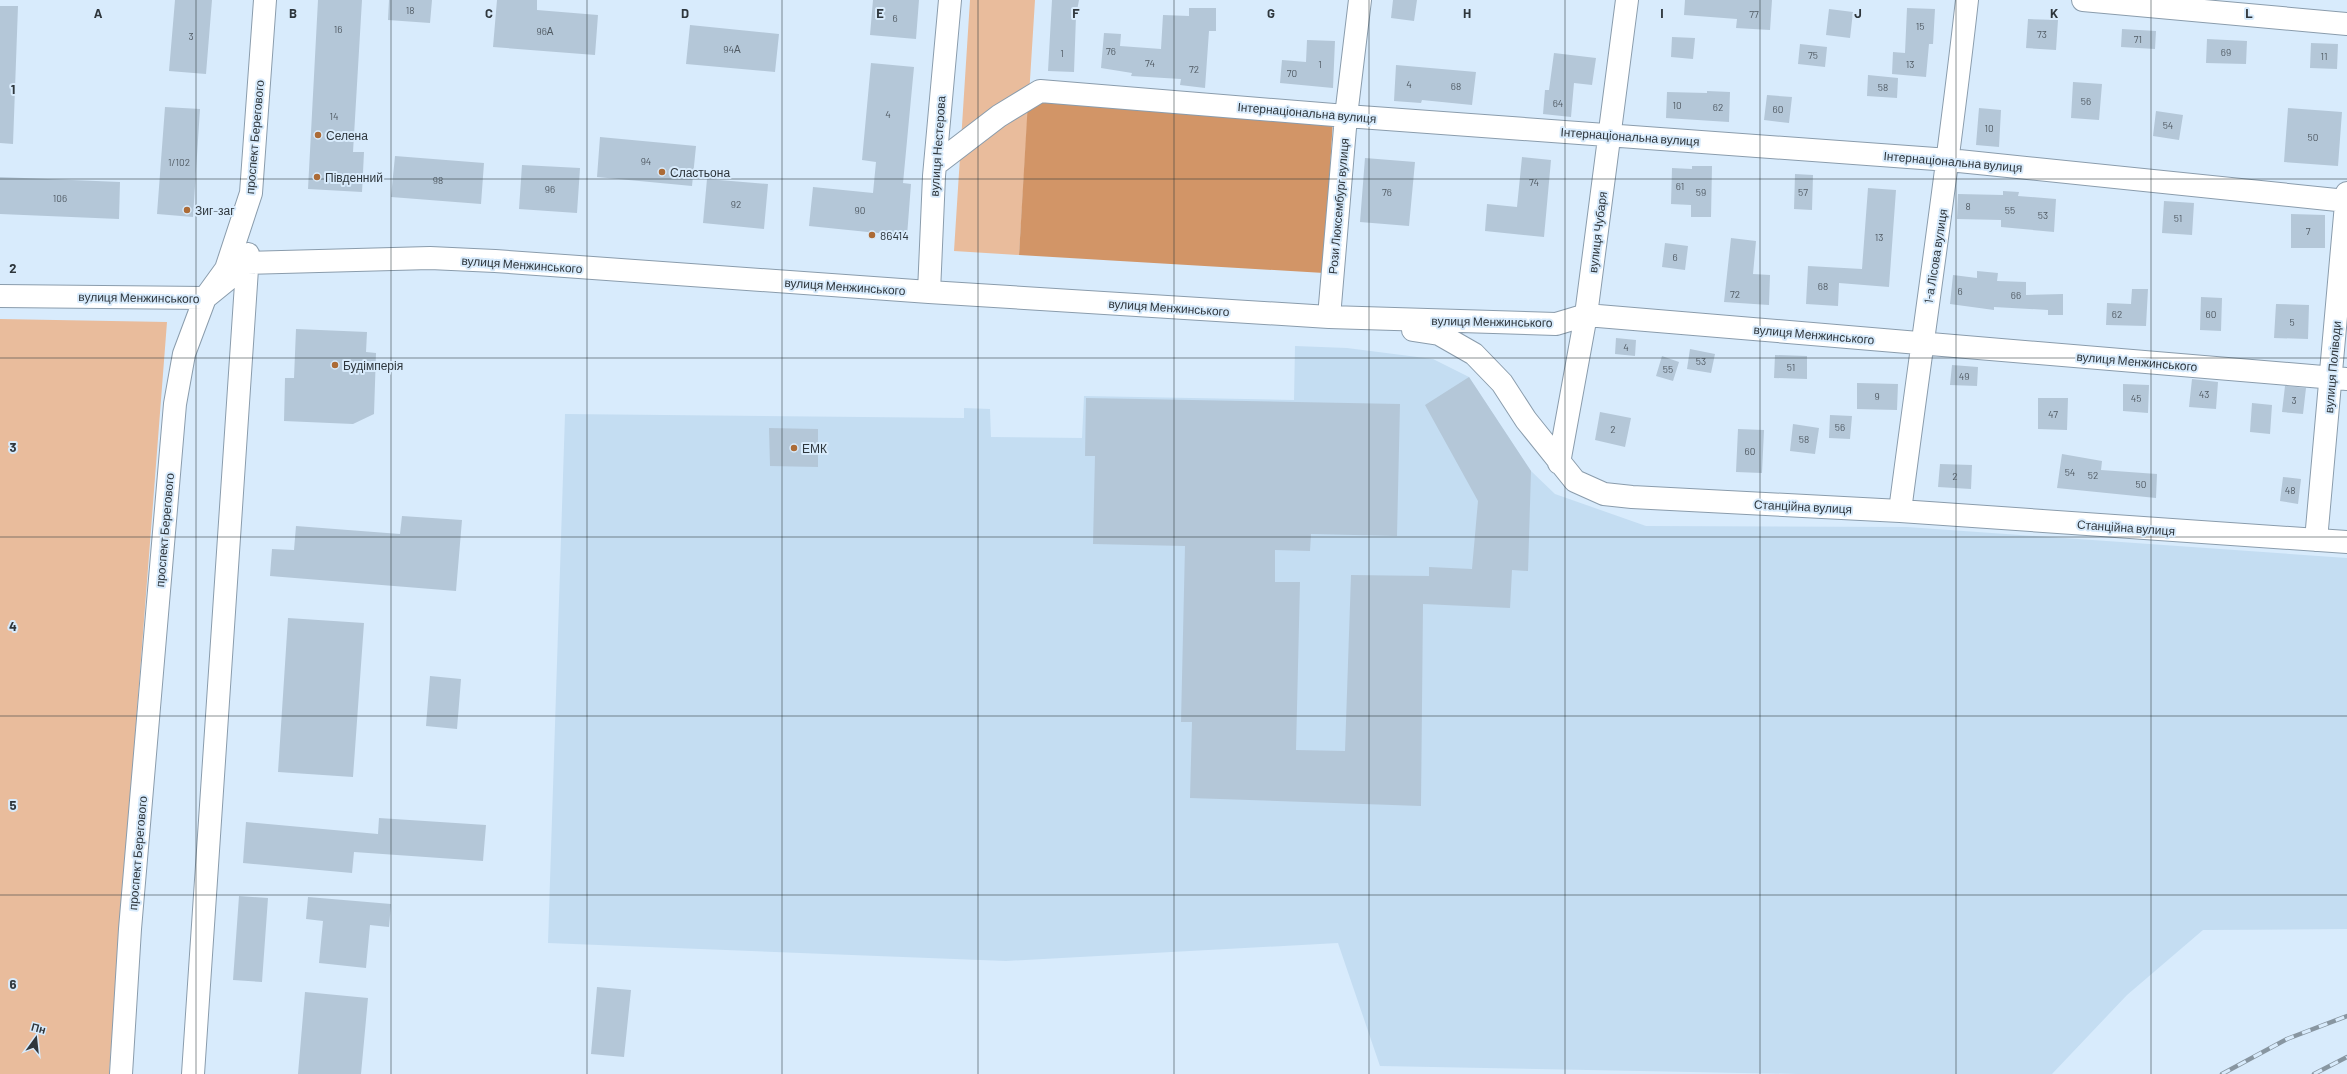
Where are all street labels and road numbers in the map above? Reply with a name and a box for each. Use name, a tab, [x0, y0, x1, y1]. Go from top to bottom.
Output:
street label: проспект Берегового	[242, 79, 267, 195]
street label: вулиця Нестерова	[926, 95, 949, 197]
street label: Інтернаціональна вулиця	[1237, 99, 1377, 126]
street label: Інтернаціональна вулиця	[1560, 124, 1700, 149]
street label: Рози Люксембург вулиця	[1325, 137, 1352, 275]
street label: Інтернаціональна вулиця	[1883, 148, 2023, 175]
street label: вулиця Чубаря	[1585, 191, 1610, 274]
street label: 1-а Лісова вулиця	[1921, 208, 1950, 304]
street label: вулиця Менжинського	[461, 253, 583, 276]
street label: вулиця Менжинського	[784, 275, 906, 298]
street label: вулиця Менжинського	[78, 289, 200, 306]
street label: вулиця Менжинського	[1108, 296, 1230, 319]
street label: вулиця Менжинського	[1431, 313, 1553, 330]
street label: вулиця Поліводи	[2321, 320, 2344, 414]
street label: вулиця Менжинського	[1753, 322, 1875, 347]
street label: вулиця Менжинського	[2076, 349, 2198, 374]
street label: проспект Берегового	[152, 472, 177, 588]
street label: Станційна вулиця	[1754, 496, 1852, 517]
street label: Станційна вулиця	[2076, 517, 2175, 538]
street label: проспект Берегового	[125, 795, 150, 911]

